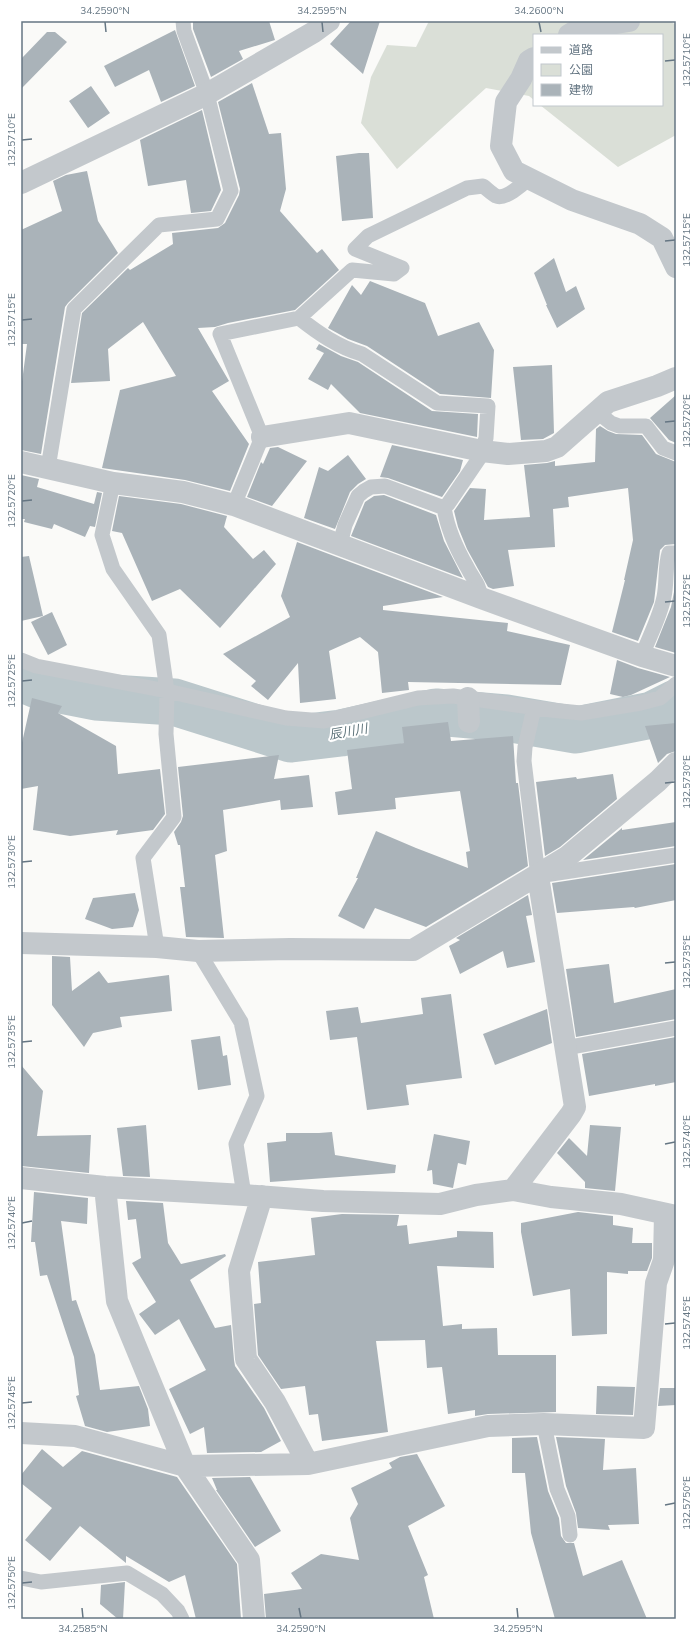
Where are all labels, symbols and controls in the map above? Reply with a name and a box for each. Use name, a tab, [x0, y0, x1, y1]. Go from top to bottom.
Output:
text: 34.2590°N	[80, 4, 130, 17]
text: 34.2595°N	[297, 4, 347, 17]
text: 34.2600°N	[514, 4, 564, 17]
text: 132.5710°E	[680, 33, 693, 87]
legend	[533, 34, 663, 106]
text: 道路	[569, 42, 593, 57]
text: 公園	[569, 62, 593, 77]
text: 建物	[569, 82, 593, 97]
text: 132.5710°E	[5, 113, 18, 167]
text: 132.5715°E	[680, 213, 693, 267]
text: 132.5715°E	[5, 293, 18, 347]
text: 132.5720°E	[680, 394, 693, 448]
text: 132.5720°E	[5, 474, 18, 528]
text: 132.5725°E	[680, 574, 693, 628]
text: 132.5725°E	[5, 654, 18, 708]
water label: 辰川川	[327, 719, 371, 742]
text: 132.5730°E	[680, 755, 693, 809]
text: 132.5730°E	[5, 835, 18, 889]
text: 132.5735°E	[680, 935, 693, 989]
text: 132.5735°E	[5, 1015, 18, 1069]
text: 132.5740°E	[680, 1115, 693, 1169]
text: 132.5740°E	[5, 1196, 18, 1250]
text: 132.5745°E	[680, 1296, 693, 1350]
text: 132.5745°E	[5, 1376, 18, 1430]
text: 132.5750°E	[680, 1476, 693, 1530]
text: 132.5750°E	[5, 1556, 18, 1610]
text: 34.2585°N	[58, 1622, 108, 1635]
text: 34.2590°N	[276, 1622, 326, 1635]
text: 34.2595°N	[493, 1622, 543, 1635]

